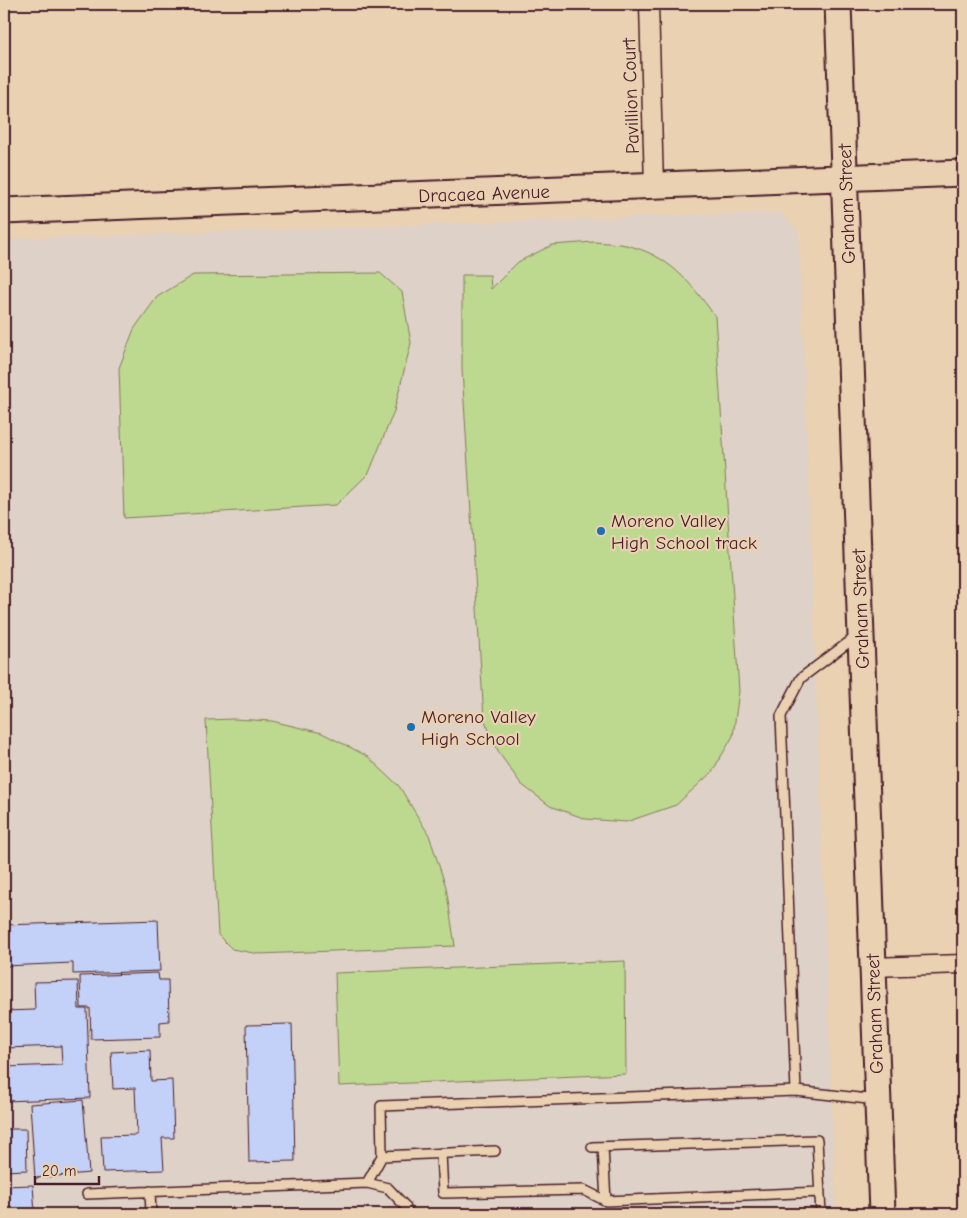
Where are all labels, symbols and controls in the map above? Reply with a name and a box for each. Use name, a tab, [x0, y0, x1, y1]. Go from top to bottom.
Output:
street label: Pavillion Court	[618, 37, 644, 154]
street label: Graham Street	[834, 143, 860, 264]
street label: Dracaea Avenue	[418, 181, 550, 207]
place label: Moreno Valley High School track	[611, 510, 758, 554]
marker: Moreno Valley High School track	[595, 525, 607, 537]
street label: Graham Street	[848, 548, 874, 669]
place label: Moreno Valley High School	[421, 706, 536, 750]
marker: Moreno Valley High School	[405, 721, 417, 733]
street label: Graham Street	[862, 953, 888, 1074]
scale bar	[35, 1153, 99, 1185]
text: 20 m	[42, 1162, 76, 1180]

